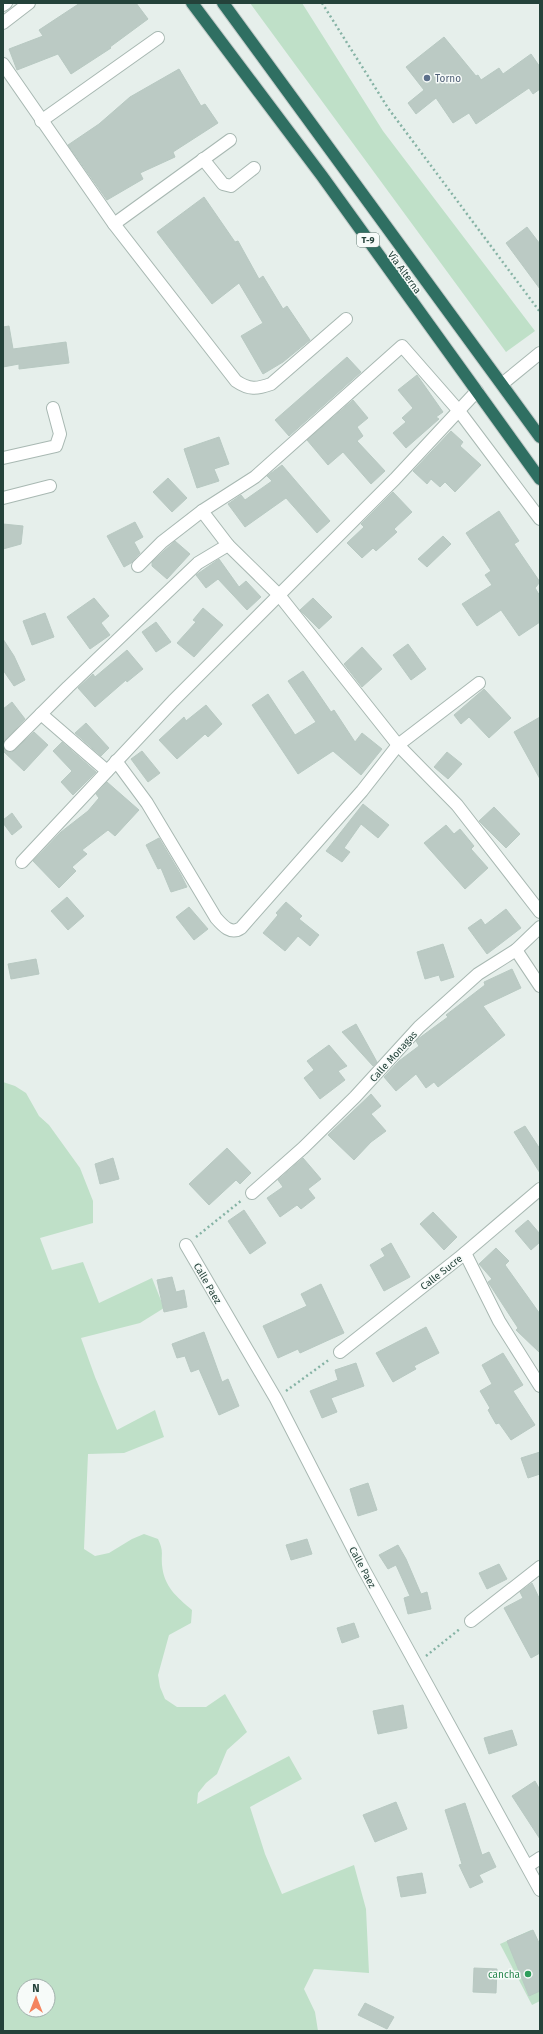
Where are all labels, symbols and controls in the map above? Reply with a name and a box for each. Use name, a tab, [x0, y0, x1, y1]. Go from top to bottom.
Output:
marker: Torno	[422, 73, 432, 83]
place label: Torno	[435, 73, 461, 85]
road number: T-9	[357, 233, 379, 247]
street label: Vía Alterna	[385, 249, 424, 296]
street label: Calle Monagas	[368, 1028, 420, 1085]
street label: Calle Sucre	[418, 1253, 465, 1293]
street label: Calle Paez	[191, 1261, 224, 1307]
street label: Calle Paez	[346, 1545, 378, 1591]
place label: cancha	[488, 1969, 520, 1981]
marker: cancha	[523, 1969, 533, 1979]
north arrow	[16, 1978, 56, 2018]
text: N	[32, 1982, 40, 1995]

